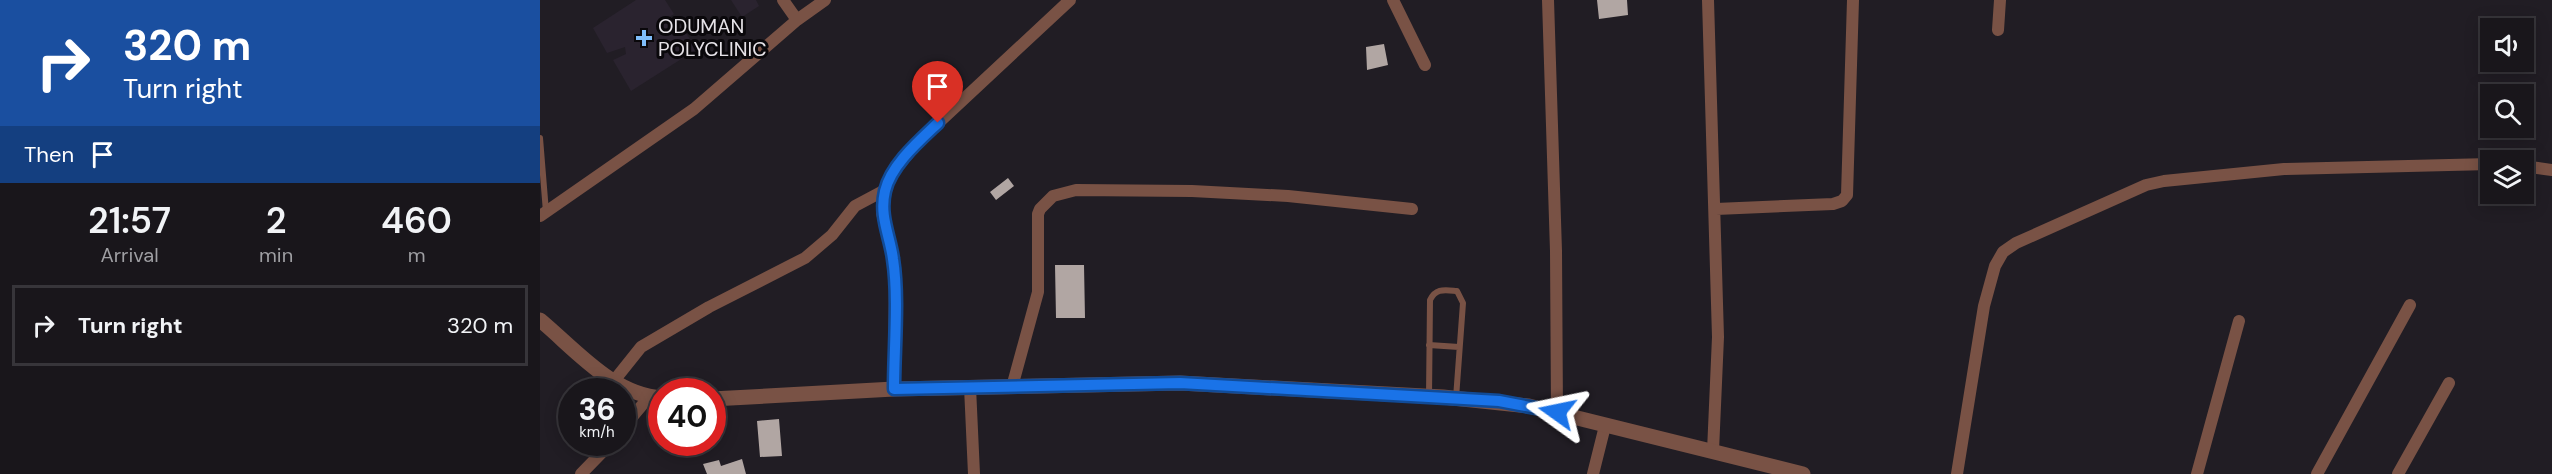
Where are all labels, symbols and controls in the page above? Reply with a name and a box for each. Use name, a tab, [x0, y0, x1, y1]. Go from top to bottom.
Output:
place label: ODUMAN POLYCLINIC	[658, 13, 767, 62]
text: 320 m	[123, 18, 251, 73]
map controls	[2480, 18, 2534, 204]
button: sound	[2480, 18, 2534, 72]
icon: right	[24, 24, 102, 102]
marker: ODUMAN POLYCLINIC	[635, 29, 653, 47]
pin	[912, 61, 963, 123]
icon: arrive	[921, 70, 954, 103]
text: Turn right	[123, 71, 243, 106]
button: search	[2480, 84, 2534, 138]
icon: arrive	[86, 138, 119, 171]
text: Then	[24, 140, 74, 169]
button: layers	[2480, 150, 2534, 204]
text: 21:57	[88, 197, 171, 244]
text: 2	[266, 197, 286, 244]
text: 460	[381, 197, 452, 244]
text: Arrival	[100, 242, 159, 268]
text: min	[259, 242, 293, 268]
text: m	[408, 242, 425, 268]
icon: right	[27, 309, 60, 342]
text: Turn right	[78, 311, 183, 340]
text: 320 m	[447, 311, 513, 340]
speed limit sign: 40	[648, 378, 726, 456]
position arrow	[1525, 380, 1589, 444]
text: 36	[578, 390, 616, 429]
text: km/h	[579, 422, 615, 442]

